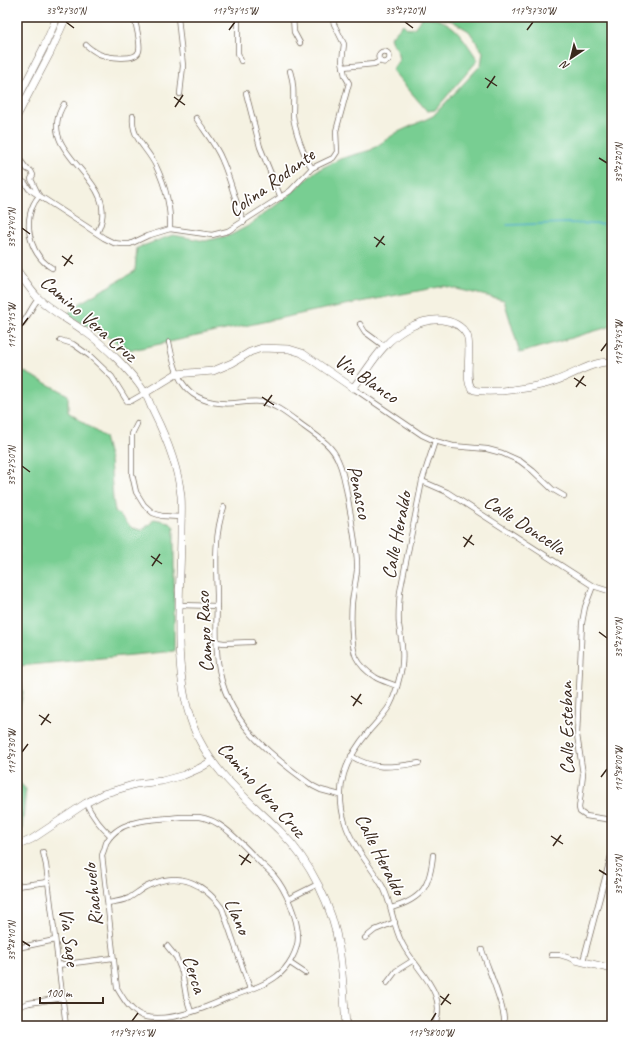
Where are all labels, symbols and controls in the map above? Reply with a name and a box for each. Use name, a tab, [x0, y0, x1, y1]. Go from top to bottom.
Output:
text: 33°27'30"N	[46, 4, 88, 17]
text: 117°37'15"W	[212, 4, 259, 17]
text: 33°27'20"N	[385, 4, 427, 17]
text: 117°37'30"W	[510, 4, 557, 17]
north arrow	[551, 38, 591, 78]
text: N	[557, 57, 572, 74]
text: 33°27'20"N	[612, 141, 625, 183]
street label: Colina Rodante	[223, 142, 321, 222]
text: 33°27'40"N	[5, 206, 18, 248]
street label: Camino Vera Cruz	[35, 269, 144, 368]
text: 117°37'15"W	[5, 302, 18, 349]
text: 117°37'45"W	[612, 319, 625, 366]
street label: Via Blanco	[330, 348, 404, 409]
text: 33°27'50"N	[5, 444, 18, 486]
street label: Penasco	[342, 463, 378, 522]
street label: Calle Heraldo	[376, 487, 418, 581]
street label: Calle Doncella	[479, 489, 572, 561]
street label: Campo Raso	[190, 590, 219, 673]
text: 33°27'40"N	[612, 616, 625, 658]
street label: Calle Esteban	[553, 680, 580, 775]
text: 117°37'30"W	[5, 728, 18, 775]
street label: Camino Vera Cruz	[212, 736, 312, 844]
text: 117°38'00"W	[612, 745, 625, 792]
street label: Calle Heraldo	[349, 809, 413, 901]
text: 33°27'50"N	[612, 853, 625, 895]
street label: Riachuelo	[77, 860, 108, 928]
street label: Llano	[219, 894, 257, 940]
street label: Via Sage	[54, 907, 86, 969]
text: 33°28'10"N	[5, 919, 18, 961]
street label: Cerca	[177, 952, 213, 998]
scale bar	[40, 979, 103, 1005]
text: 100 m	[46, 985, 73, 1001]
text: 117°37'45"W	[109, 1026, 156, 1039]
text: 117°38'00"W	[408, 1026, 455, 1039]

